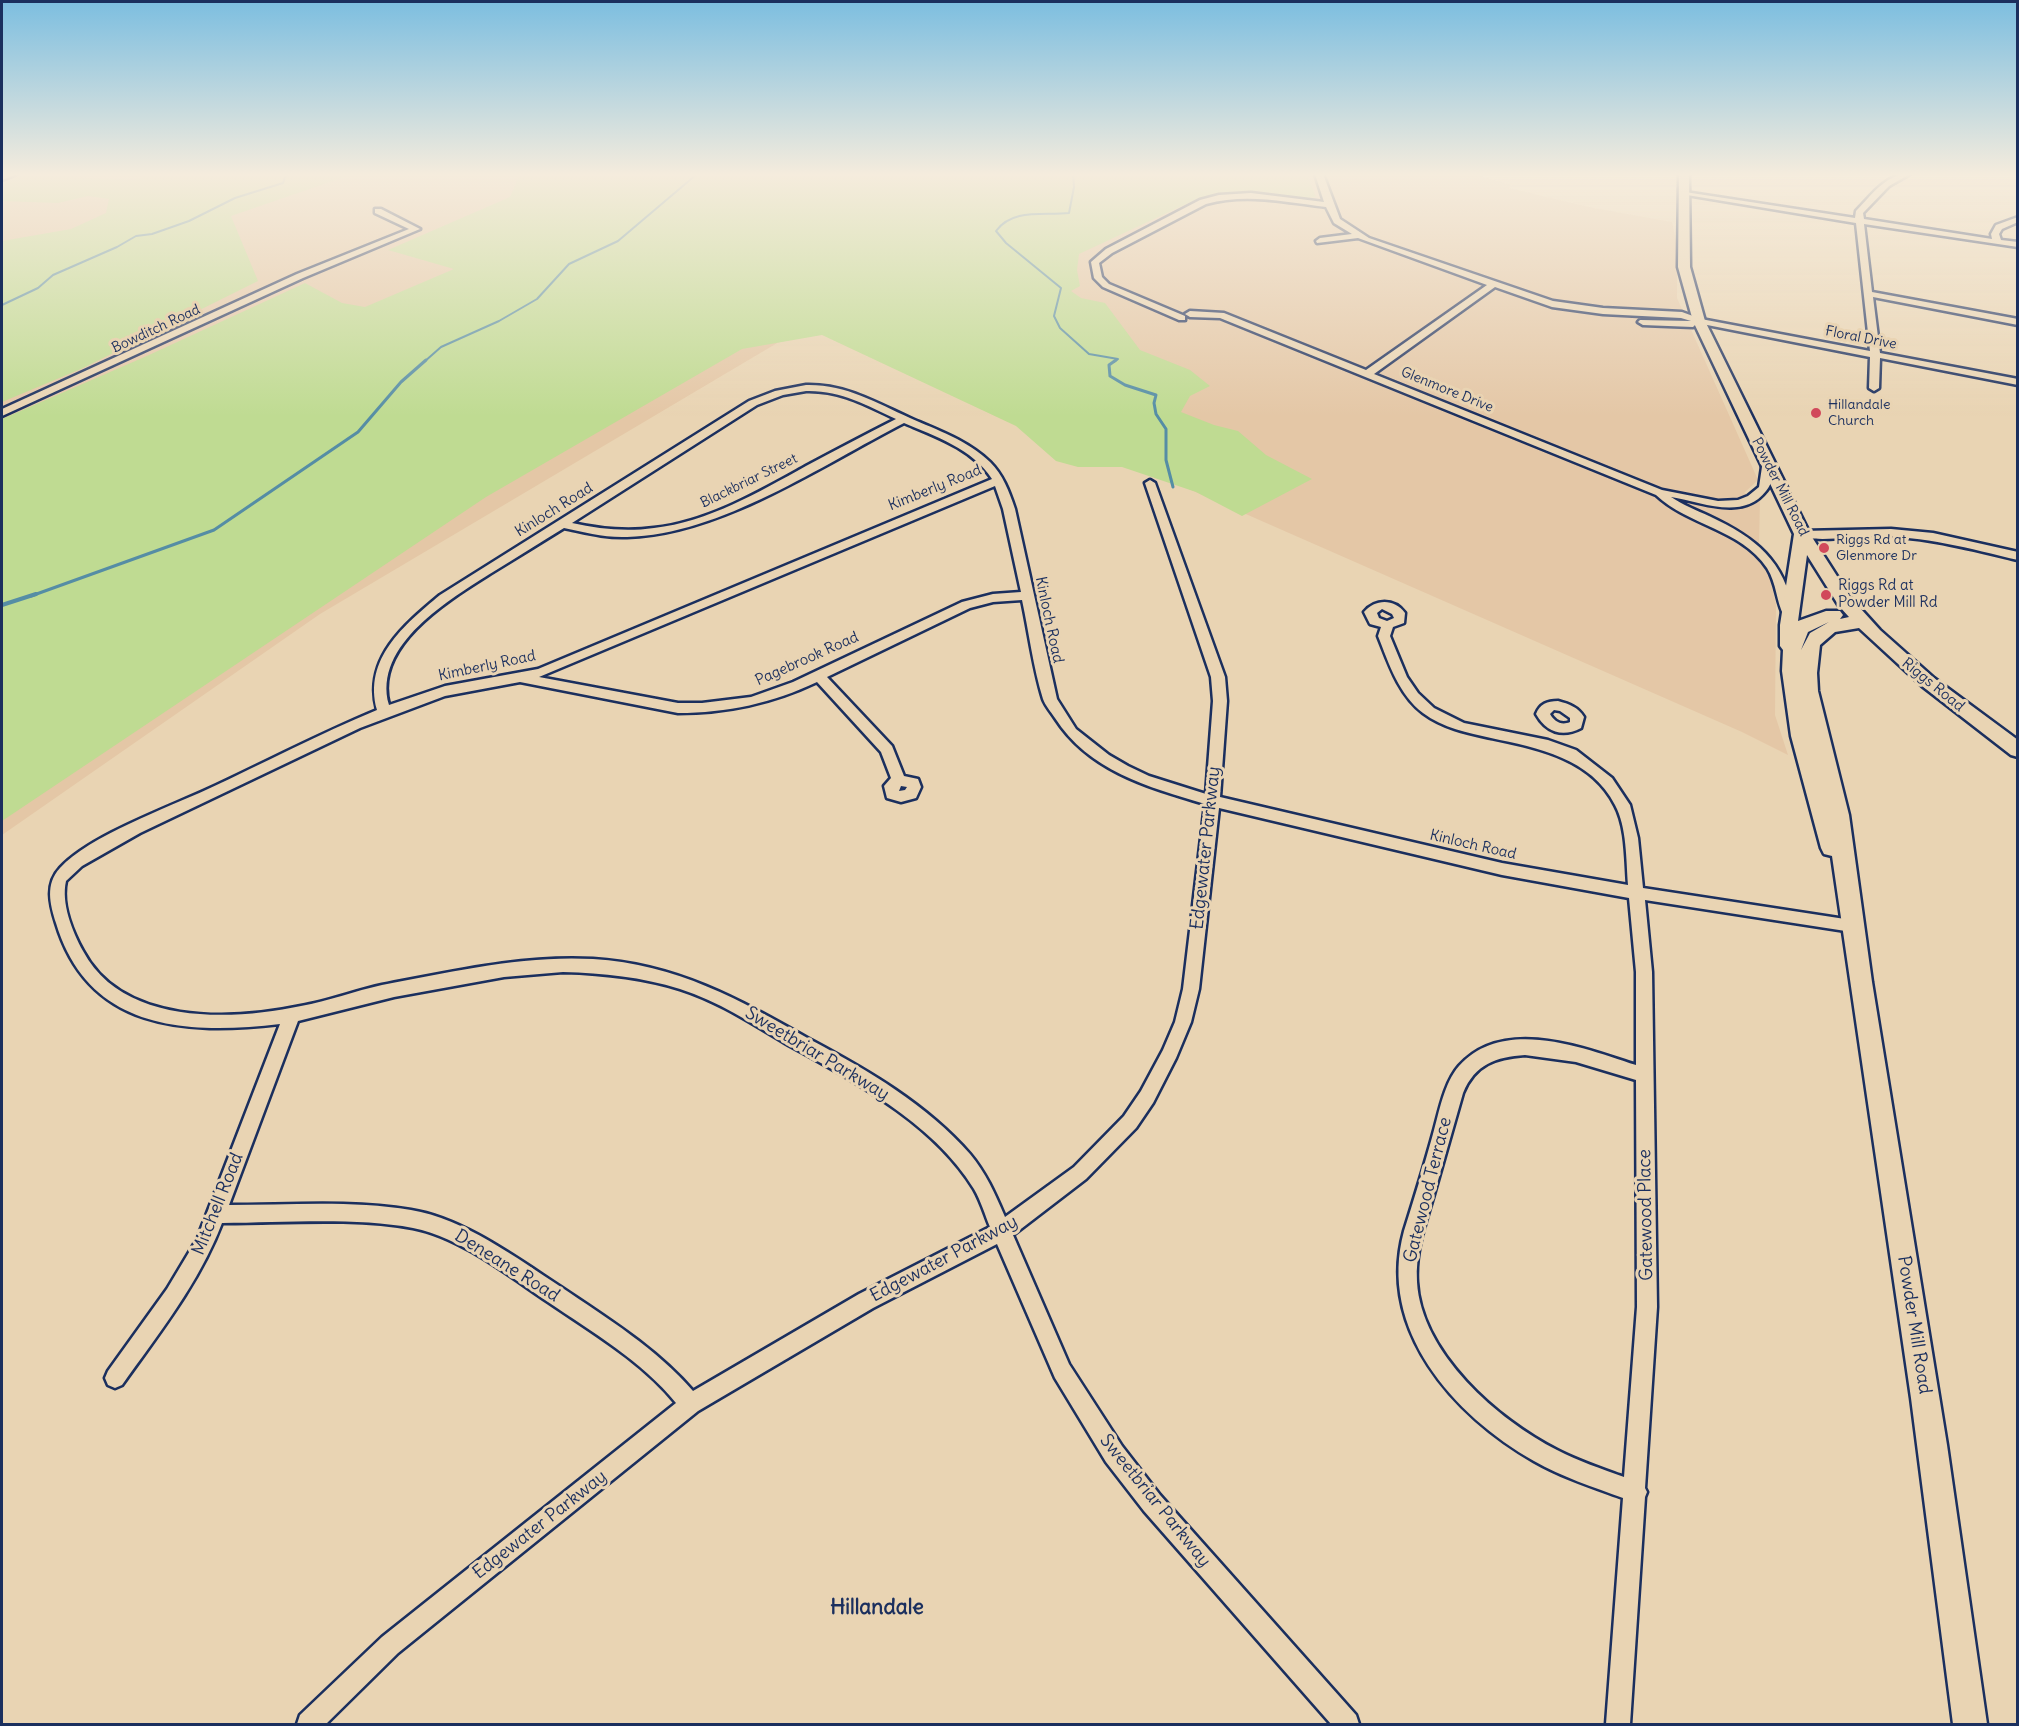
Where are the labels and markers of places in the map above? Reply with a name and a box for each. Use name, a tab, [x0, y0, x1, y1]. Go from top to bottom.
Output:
place label: Hillandale Church	[1828, 397, 1890, 430]
marker: Hillandale Church	[1809, 406, 1823, 420]
place label: Riggs Rd at Glenmore Dr	[1836, 532, 1917, 564]
marker: Riggs Rd at Glenmore Dr	[1817, 541, 1831, 555]
place label: Riggs Rd at Powder Mill Rd	[1838, 577, 1937, 612]
marker: Riggs Rd at Powder Mill Rd	[1819, 588, 1833, 602]

